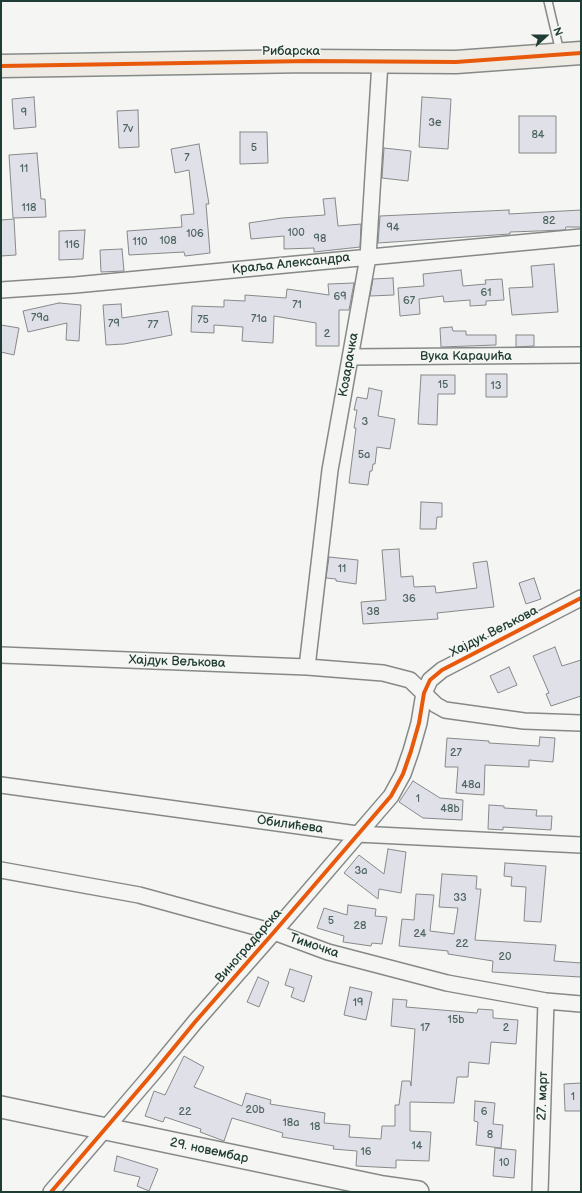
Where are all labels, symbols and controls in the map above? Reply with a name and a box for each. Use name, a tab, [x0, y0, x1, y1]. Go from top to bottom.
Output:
north arrow	[526, 16, 566, 56]
text: N	[550, 25, 565, 38]
street label: Рибарска	[262, 44, 320, 60]
house number: 9	[21, 106, 27, 120]
house number: 3e	[428, 116, 442, 130]
house number: 7v	[123, 122, 133, 136]
house number: 84	[531, 128, 545, 142]
house number: 5	[251, 141, 257, 155]
house number: 7	[184, 151, 190, 165]
house number: 11	[20, 162, 28, 176]
house number: 118	[22, 201, 36, 215]
house number: 82	[543, 214, 555, 228]
house number: 94	[386, 221, 400, 235]
house number: 100	[287, 226, 305, 240]
house number: 106	[186, 227, 204, 241]
house number: 98	[314, 232, 326, 246]
house number: 108	[159, 234, 177, 248]
house number: 110	[133, 235, 147, 249]
house number: 116	[64, 238, 80, 252]
street label: Краља Александра	[231, 250, 351, 278]
house number: 61	[481, 286, 491, 300]
house number: 69	[333, 290, 347, 304]
house number: 67	[403, 294, 415, 308]
house number: 71	[292, 298, 302, 312]
house number: 79a	[31, 311, 49, 325]
house number: 71a	[251, 312, 267, 326]
house number: 75	[197, 313, 209, 327]
house number: 79	[108, 317, 120, 331]
house number: 77	[148, 318, 158, 332]
house number: 2	[324, 327, 330, 341]
street label: Козарачка	[336, 332, 362, 398]
street label: Вука Караџића	[420, 349, 512, 365]
house number: 15	[438, 378, 448, 392]
house number: 13	[490, 379, 502, 393]
house number: 3	[362, 415, 368, 429]
house number: 5a	[358, 448, 370, 462]
house number: 11	[338, 562, 346, 576]
house number: 36	[402, 592, 416, 606]
street label: Хајдук Вељкова	[447, 603, 541, 661]
house number: 38	[366, 605, 380, 619]
street label: Хајдук Вељкова	[128, 653, 226, 671]
house number: 27	[450, 746, 462, 760]
house number: 48a	[461, 778, 481, 792]
house number: 1	[416, 792, 420, 806]
house number: 48b	[440, 802, 460, 816]
street label: Обилићева	[256, 813, 324, 837]
house number: 3a	[355, 864, 367, 878]
house number: 33	[453, 891, 467, 905]
street label: Виноградарска	[212, 906, 286, 986]
house number: 5	[328, 914, 334, 928]
house number: 28	[354, 919, 366, 933]
house number: 24	[413, 927, 427, 941]
street label: Тимочка	[287, 930, 341, 962]
house number: 22	[456, 937, 468, 951]
house number: 20	[499, 950, 511, 964]
house number: 19	[353, 996, 363, 1010]
house number: 15b	[448, 1013, 464, 1027]
house number: 17	[420, 1021, 430, 1035]
house number: 2	[503, 1021, 509, 1035]
street label: 27. март	[534, 1071, 552, 1121]
house number: 1	[571, 1090, 575, 1104]
house number: 20b	[245, 1103, 265, 1117]
house number: 22	[179, 1105, 191, 1119]
house number: 6	[481, 1105, 487, 1119]
house number: 18a	[283, 1116, 299, 1130]
house number: 18	[310, 1120, 320, 1134]
house number: 8	[487, 1128, 493, 1142]
street label: 29. новембар	[168, 1135, 250, 1167]
house number: 14	[412, 1139, 422, 1153]
house number: 16	[361, 1145, 371, 1159]
house number: 10	[499, 1156, 509, 1170]

